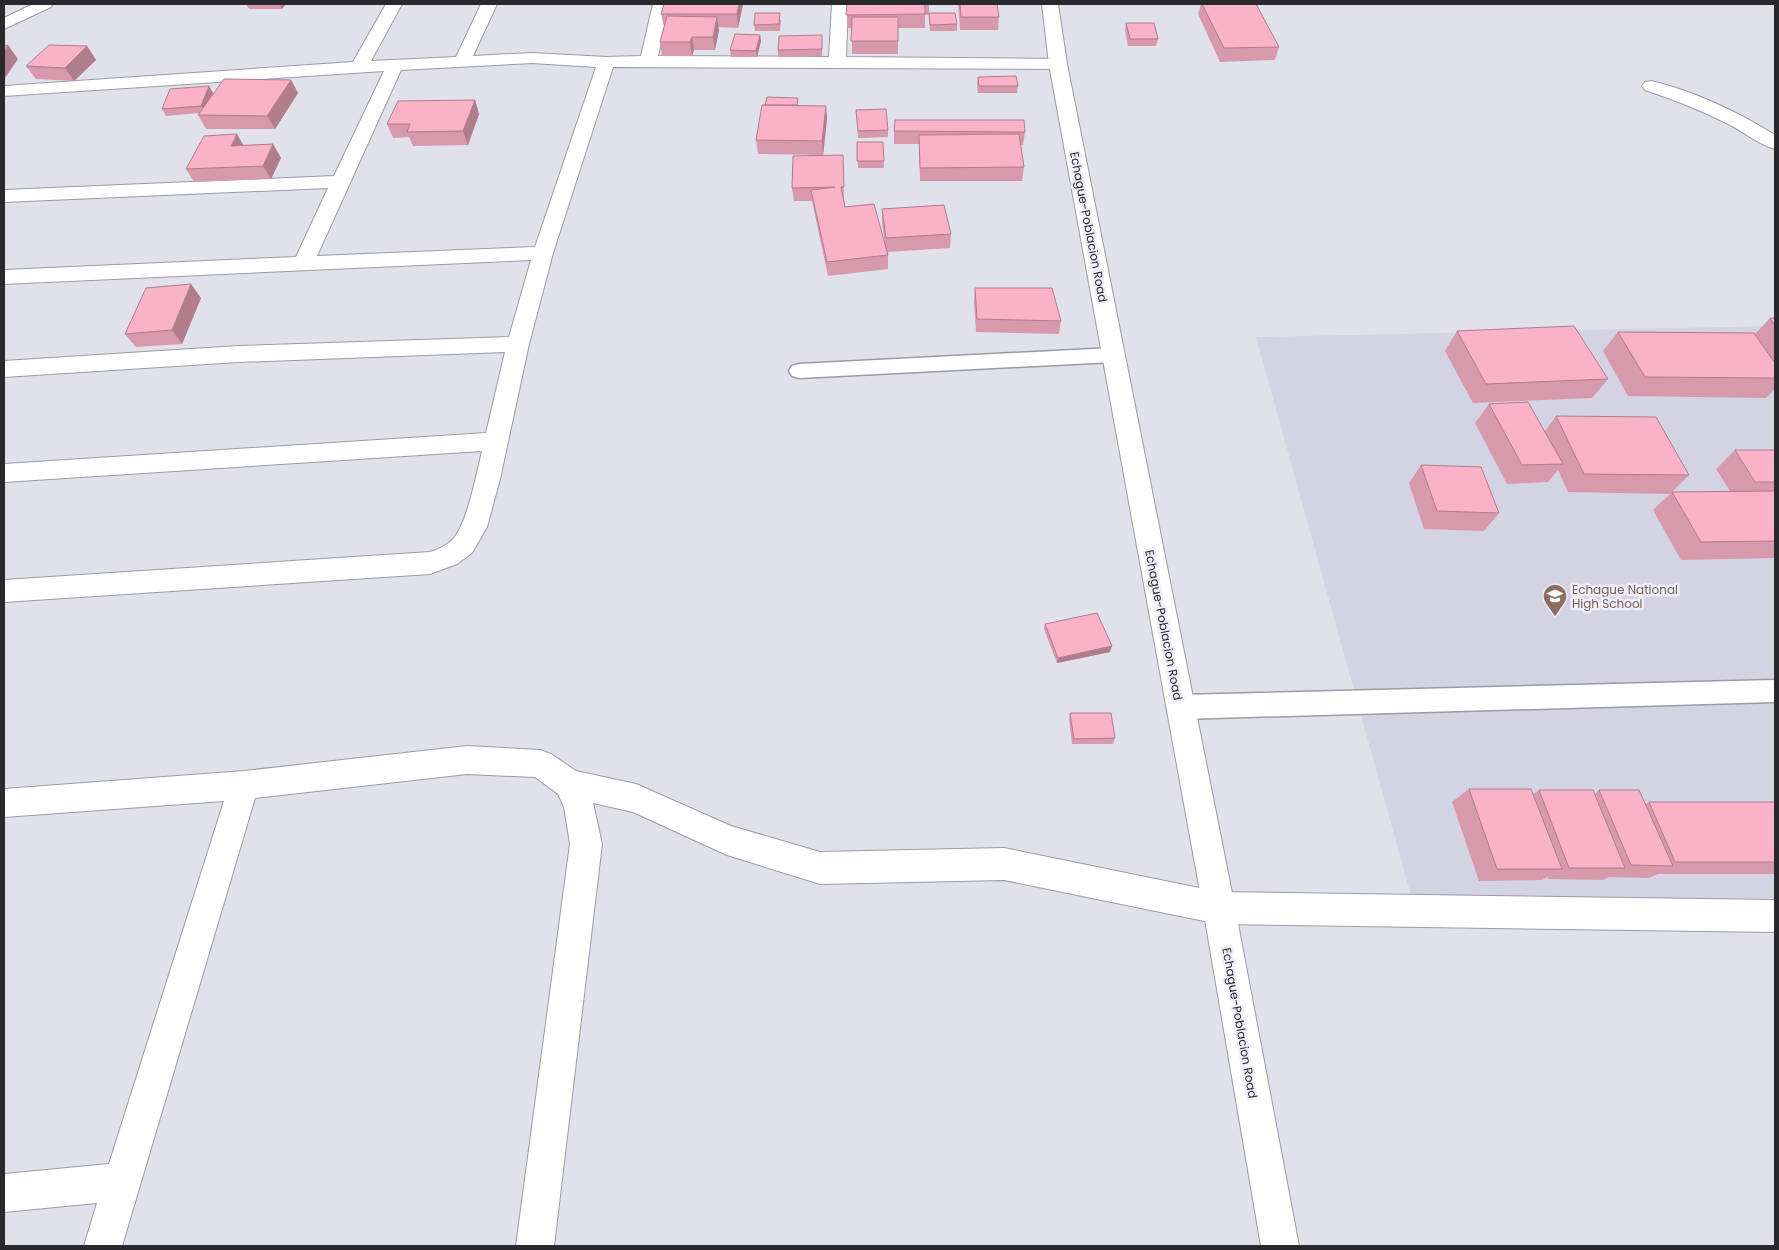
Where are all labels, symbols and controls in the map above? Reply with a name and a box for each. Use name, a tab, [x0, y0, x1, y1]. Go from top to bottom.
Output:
street label: Echague-Poblacion Road	[1066, 150, 1112, 304]
street label: Echague-Poblacion Road	[1141, 548, 1187, 702]
place label: Echague National High School	[1572, 581, 1678, 612]
school or university icon: Echague National High School	[1542, 583, 1568, 617]
street label: Echague-Poblacion Road	[1218, 946, 1262, 1100]

